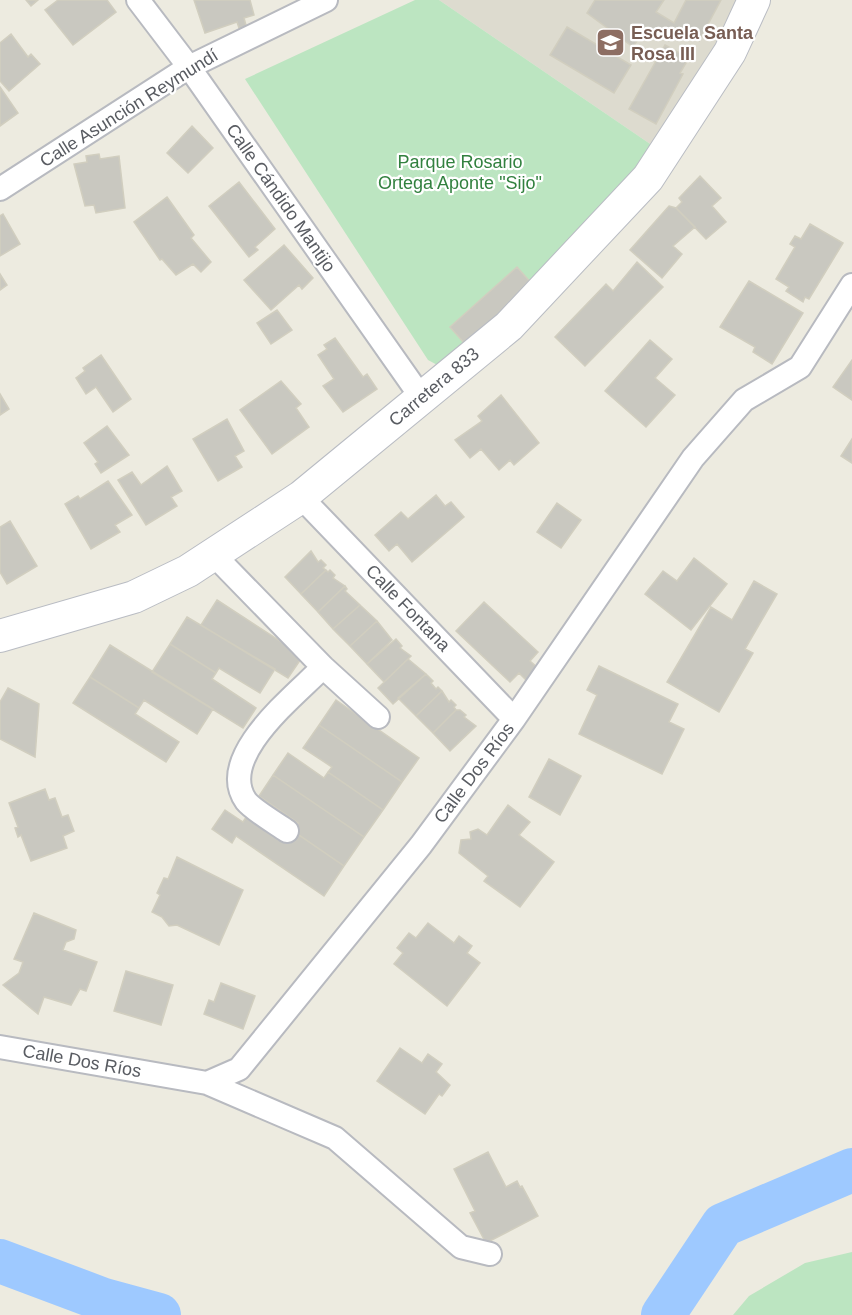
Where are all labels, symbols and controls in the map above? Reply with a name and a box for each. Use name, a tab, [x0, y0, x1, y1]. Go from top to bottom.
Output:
place label: Escuela Santa Rosa III	[631, 23, 754, 64]
school or university icon: Escuela Santa Rosa III	[594, 27, 626, 59]
street label: Calle Asunción Reymundí	[36, 45, 222, 171]
street label: Calle Cándido Mantijo	[222, 120, 340, 276]
park label: Parque Rosario Ortega Aponte "Sijo"	[378, 152, 542, 193]
street label: Carretera 833	[385, 344, 483, 430]
street label: Calle Fontana	[362, 561, 455, 656]
street label: Calle Dos Ríos	[430, 719, 518, 827]
street label: Calle Dos Ríos	[21, 1041, 143, 1081]

